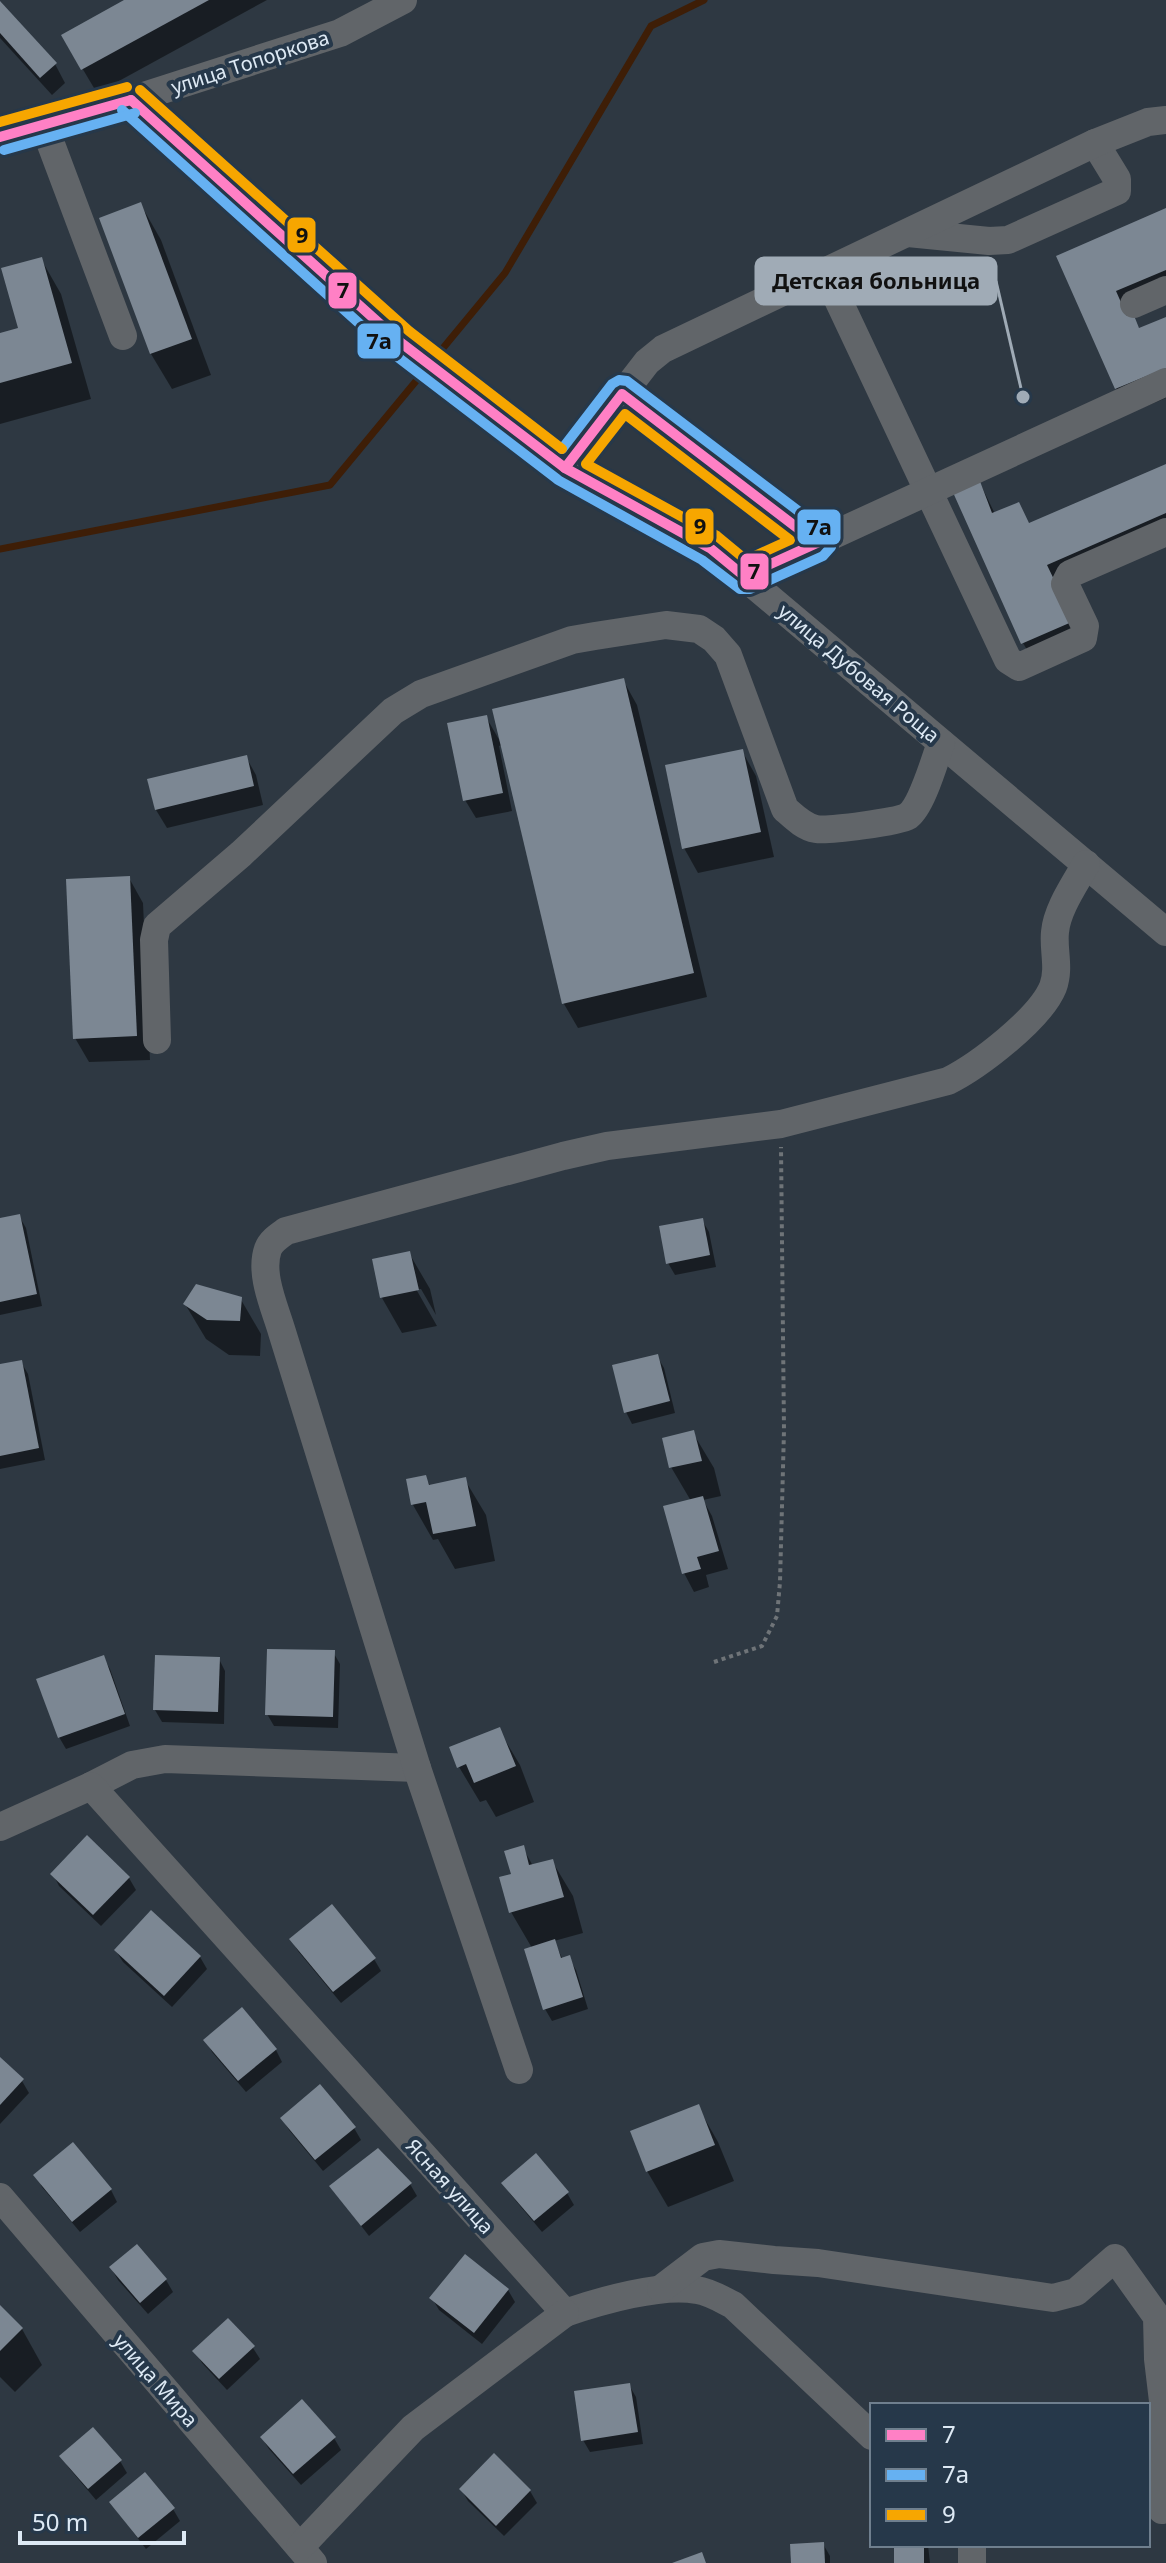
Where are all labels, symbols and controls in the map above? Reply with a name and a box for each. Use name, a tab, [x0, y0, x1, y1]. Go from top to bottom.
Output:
street label: улица Топоркова	[167, 24, 333, 100]
line badge: 9	[286, 216, 317, 254]
text: 9	[296, 219, 308, 249]
callout: Детская больница	[756, 258, 996, 304]
text: Детская больница	[772, 265, 980, 295]
line badge: 7	[327, 271, 358, 310]
text: 7	[337, 274, 349, 304]
line badge: 7а	[356, 322, 402, 360]
text: 7а	[366, 325, 392, 355]
line badge: 9	[684, 507, 715, 546]
line badge: 7а	[796, 508, 842, 546]
text: 9	[694, 510, 706, 540]
text: 7а	[806, 511, 832, 541]
line badge: 7	[739, 552, 770, 591]
text: 7	[748, 555, 760, 585]
street label: улица Дубовая Роща	[773, 597, 945, 749]
street label: Ясная улица	[400, 2133, 500, 2239]
street label: улица Мира	[108, 2327, 204, 2433]
legend	[870, 2403, 1150, 2547]
text: 7	[942, 2417, 956, 2450]
text: 7а	[942, 2457, 969, 2490]
scale bar	[20, 2495, 184, 2545]
text: 9	[942, 2497, 956, 2530]
text: 50 m	[32, 2505, 88, 2538]

